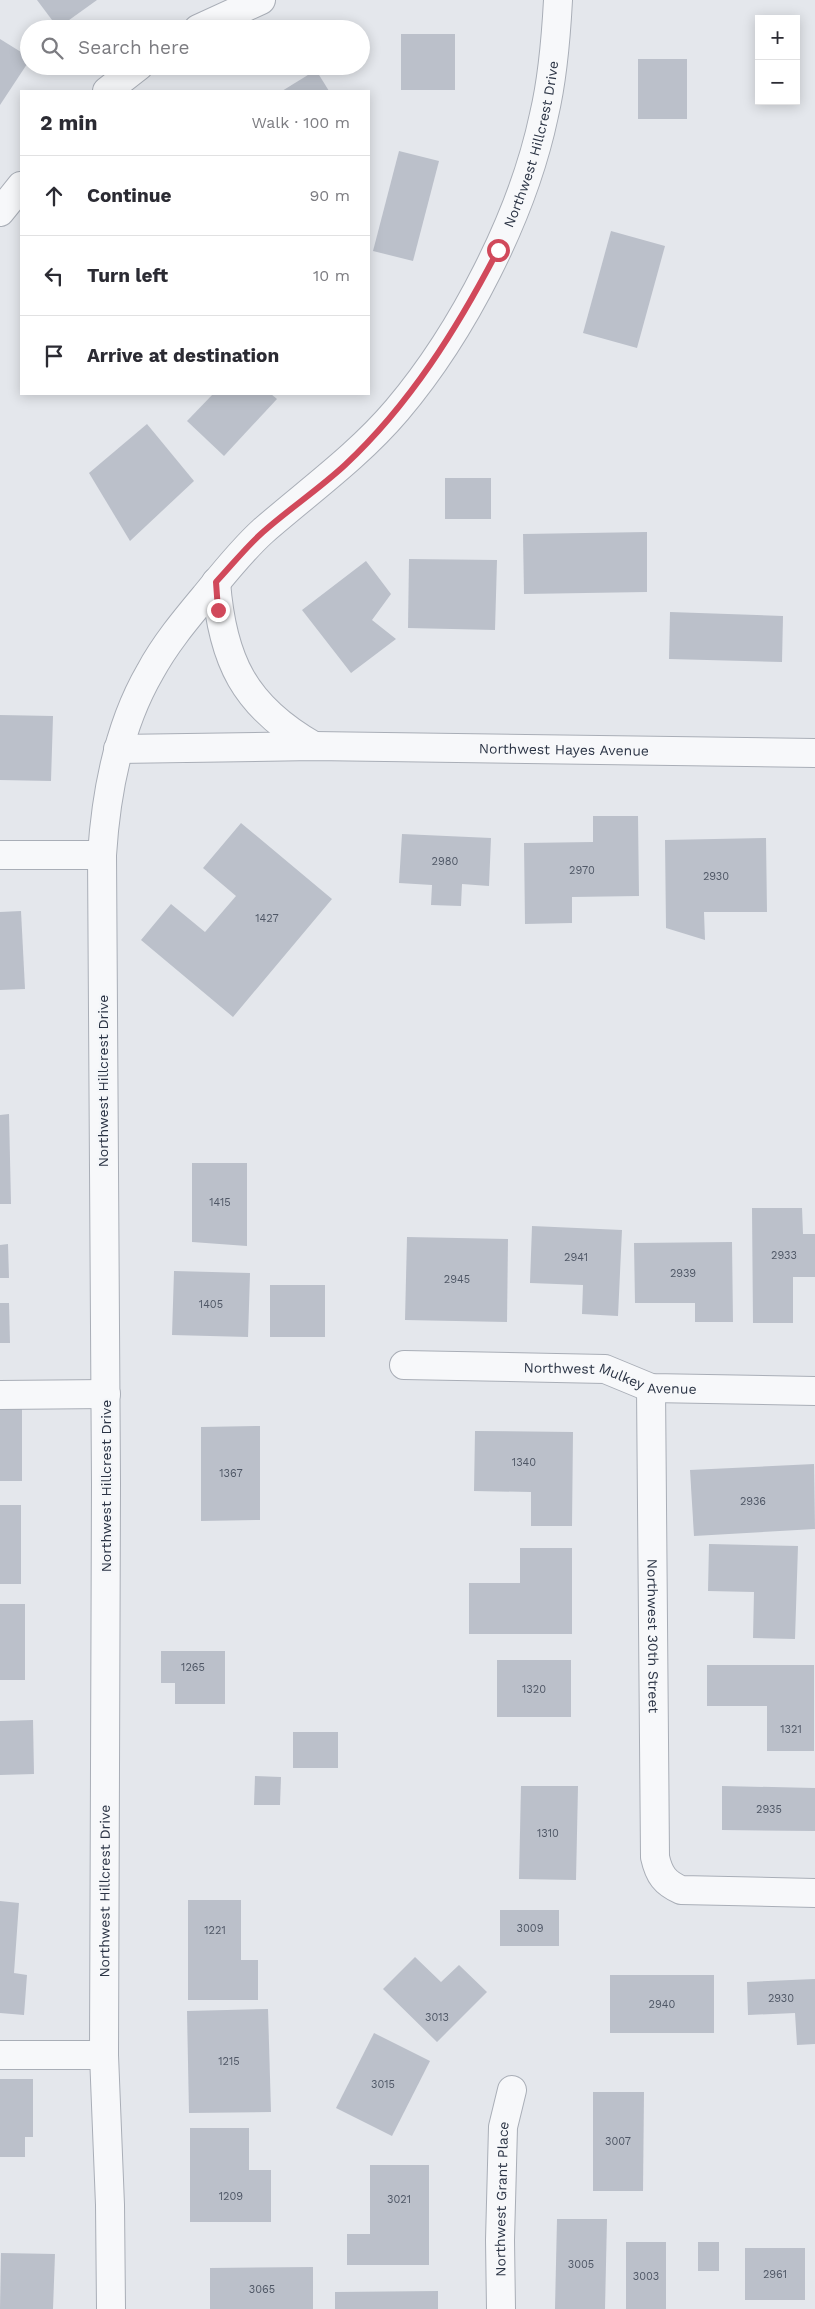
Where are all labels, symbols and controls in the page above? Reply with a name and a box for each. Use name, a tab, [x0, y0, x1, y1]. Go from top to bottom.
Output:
map controls	[755, 15, 800, 105]
button: +	[755, 15, 800, 60]
search box	[20, 20, 370, 75]
icon: search	[38, 34, 66, 62]
text: Search here	[78, 36, 189, 59]
street label: Northwest Hillcrest Drive	[500, 60, 561, 230]
button: −	[755, 60, 800, 105]
text: 2 min	[40, 110, 97, 135]
text: Walk · 100 m	[252, 113, 350, 132]
icon: ahead	[40, 182, 68, 210]
text: Continue	[87, 184, 171, 207]
text: 90 m	[309, 186, 350, 205]
route start	[487, 239, 510, 262]
icon: left	[40, 262, 68, 290]
text: Turn left	[87, 264, 168, 287]
text: 10 m	[313, 266, 350, 285]
icon: arrive	[40, 342, 68, 370]
text: Arrive at destination	[87, 344, 279, 367]
route end	[207, 599, 230, 622]
street label: Northwest Hayes Avenue	[479, 740, 649, 759]
house number: 2980	[432, 855, 459, 868]
house number: 2970	[569, 864, 595, 877]
house number: 2930	[703, 870, 729, 883]
house number: 1427	[255, 912, 279, 925]
street label: Northwest Hillcrest Drive	[95, 995, 111, 1167]
house number: 1415	[209, 1196, 231, 1209]
house number: 2933	[771, 1249, 797, 1262]
house number: 2941	[564, 1251, 588, 1264]
house number: 2939	[670, 1267, 696, 1280]
house number: 2945	[444, 1273, 470, 1286]
house number: 1405	[199, 1298, 223, 1311]
street label: Northwest Mulkey Avenue	[523, 1359, 697, 1397]
street label: Northwest Hillcrest Drive	[98, 1400, 114, 1572]
house number: 1340	[512, 1456, 536, 1469]
house number: 1367	[219, 1467, 243, 1480]
house number: 2936	[740, 1495, 766, 1508]
street label: Northwest 30th Street	[644, 1559, 662, 1713]
house number: 1265	[181, 1661, 205, 1674]
house number: 1320	[522, 1683, 546, 1696]
house number: 1321	[780, 1723, 802, 1736]
house number: 2935	[756, 1803, 782, 1816]
street label: Northwest Hillcrest Drive	[96, 1805, 113, 1978]
house number: 1310	[537, 1827, 559, 1840]
house number: 3009	[517, 1922, 544, 1935]
house number: 1221	[204, 1924, 226, 1937]
house number: 2930	[768, 1992, 794, 2005]
house number: 2940	[649, 1998, 676, 2011]
house number: 3013	[425, 2011, 449, 2024]
house number: 1215	[218, 2055, 240, 2068]
house number: 3015	[371, 2078, 395, 2091]
street label: Northwest Grant Place	[492, 2120, 512, 2277]
house number: 3007	[605, 2135, 631, 2148]
house number: 1209	[219, 2190, 243, 2203]
house number: 3021	[387, 2193, 411, 2206]
house number: 3005	[568, 2258, 594, 2271]
house number: 2961	[763, 2268, 787, 2281]
house number: 3003	[633, 2270, 659, 2283]
house number: 3065	[249, 2283, 275, 2296]

